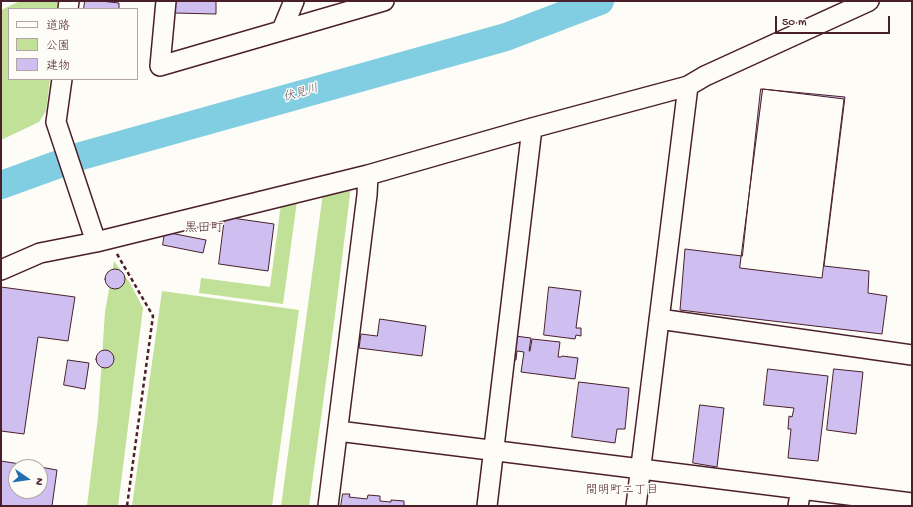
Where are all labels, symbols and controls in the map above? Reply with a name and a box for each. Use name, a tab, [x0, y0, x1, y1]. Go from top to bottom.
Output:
legend	[8, 8, 138, 80]
scale bar	[777, 8, 892, 34]
text: 50 m	[782, 16, 807, 30]
text: 道路	[46, 20, 70, 34]
text: 公園	[46, 40, 70, 54]
text: 建物	[46, 60, 70, 74]
water label: 伏見川	[282, 82, 320, 106]
district label: 黒田町	[185, 221, 223, 237]
north arrow	[8, 459, 48, 499]
text: N	[32, 477, 45, 486]
district label: 間明町二丁目	[586, 484, 658, 498]

